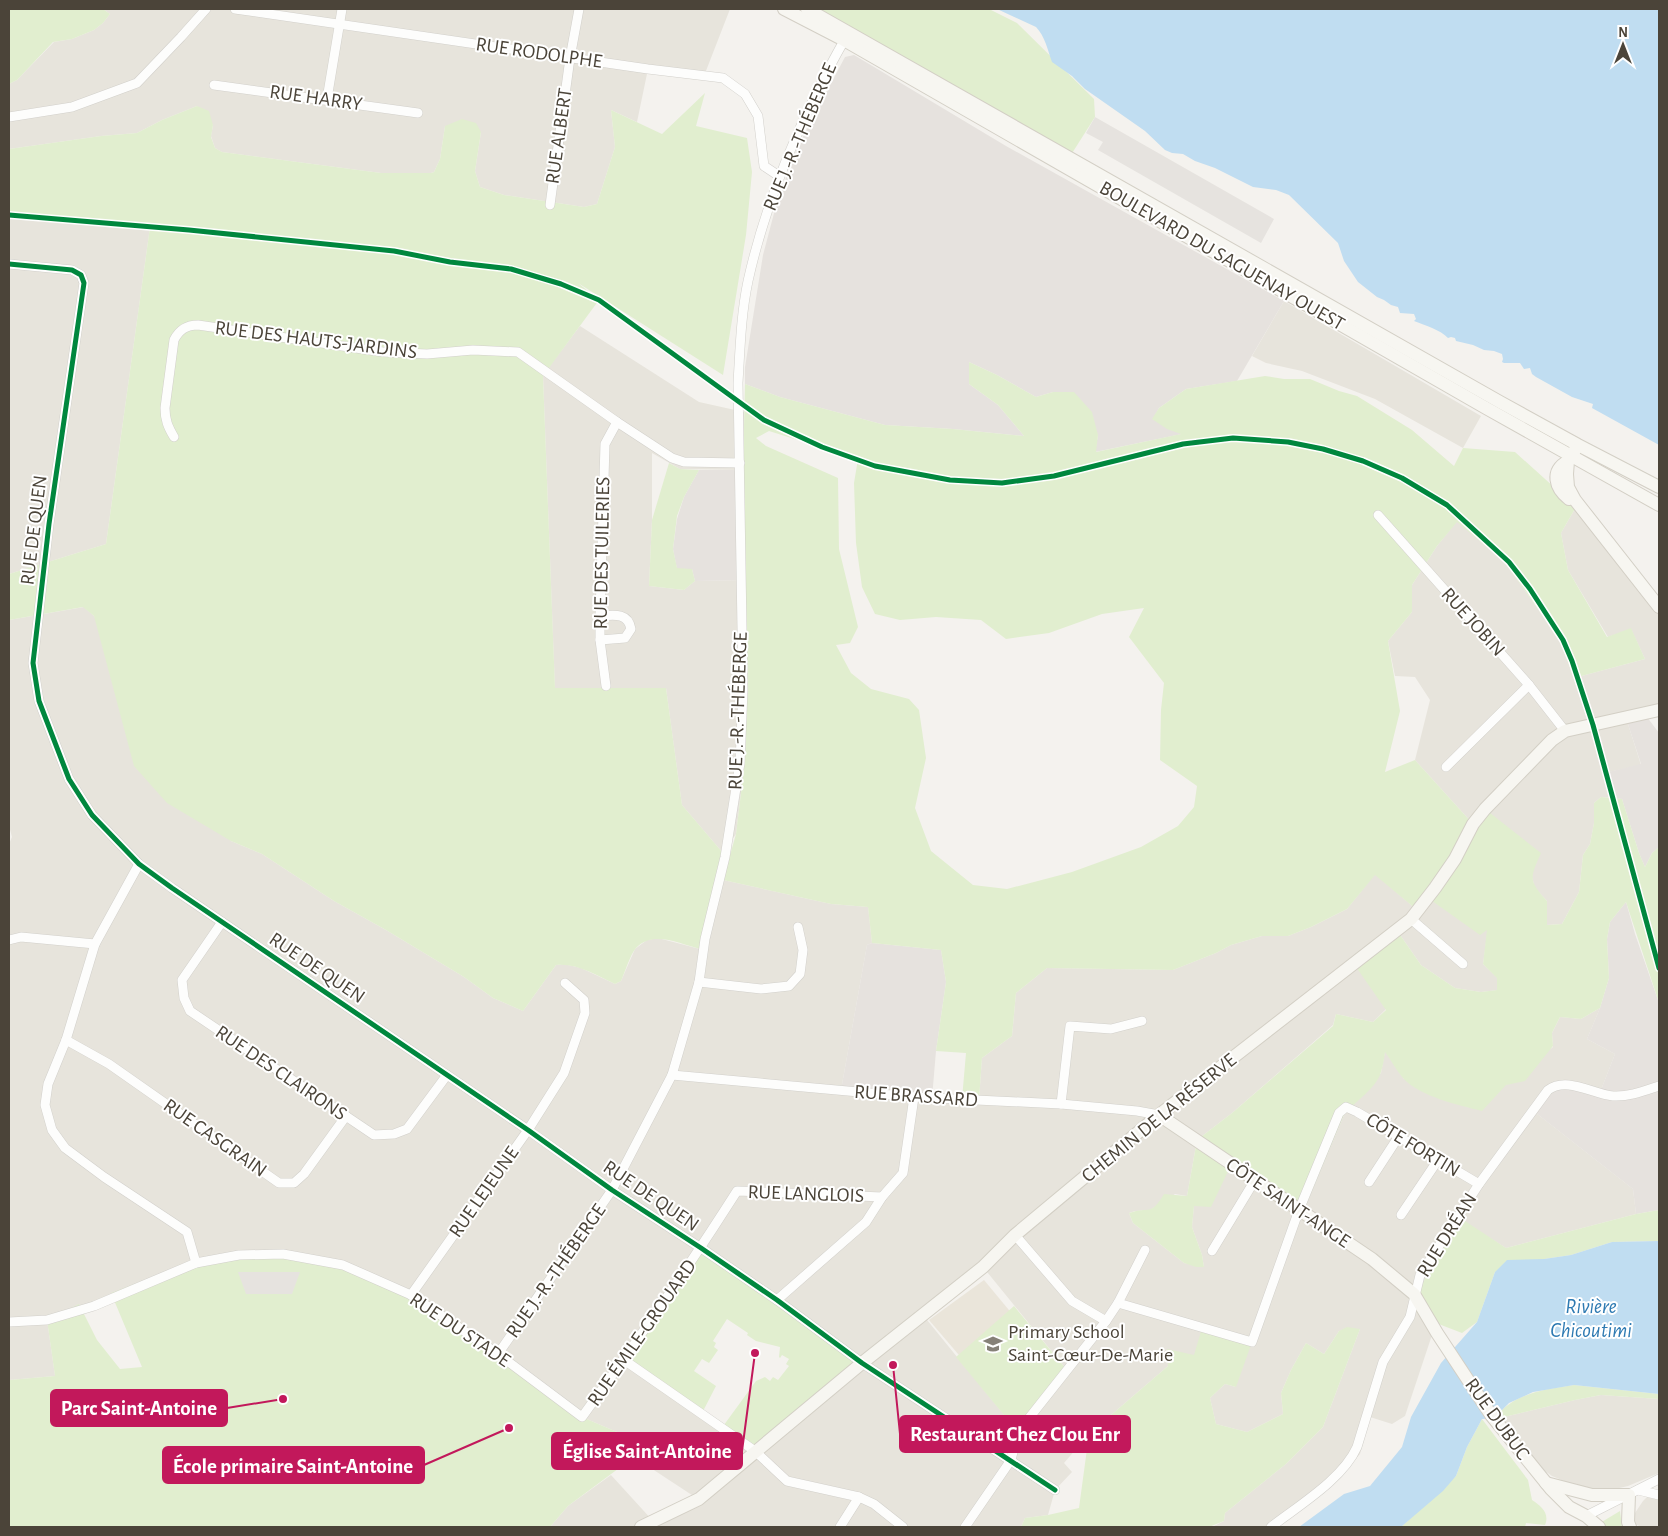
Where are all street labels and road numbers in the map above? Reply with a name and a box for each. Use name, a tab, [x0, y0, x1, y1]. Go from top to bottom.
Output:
street label: RUE RODOLPHE	[475, 34, 604, 72]
street label: RUE J.-R.-THÉBERGE	[759, 60, 840, 214]
street label: RUE HARRY	[268, 82, 364, 114]
street label: RUE ALBERT	[542, 87, 576, 185]
street label: BOULEVARD DU SAGUENAY OUEST	[1096, 178, 1348, 335]
street label: RUE DES HAUTS-JARDINS	[214, 318, 418, 362]
street label: RUE DE QUEN	[17, 474, 51, 586]
street label: RUE DES TUILERIES	[591, 477, 613, 629]
street label: RUE JOBIN	[1437, 584, 1509, 660]
street label: RUE J.-R.-THÉBERGE	[724, 631, 751, 790]
street label: RUE DE QUEN	[266, 929, 368, 1007]
street label: RUE DES CLAIRONS	[212, 1022, 350, 1124]
street label: CHEMIN DE LA RÉSERVE	[1077, 1049, 1240, 1186]
street label: RUE BRASSARD	[853, 1082, 979, 1110]
street label: RUE CASGRAIN	[160, 1095, 270, 1181]
street label: CÔTE FORTIN	[1363, 1108, 1464, 1181]
street label: RUE LEJEUNE	[445, 1143, 523, 1241]
street label: CÔTE SAINT-ANGE	[1222, 1153, 1354, 1252]
street label: RUE DE QUEN	[600, 1157, 702, 1235]
street label: RUE LANGLOIS	[747, 1182, 865, 1206]
street label: RUE DRÉAN	[1412, 1189, 1481, 1281]
street label: RUE J.-R.-THÉBERGE	[502, 1200, 610, 1342]
street label: RUE ÉMILE-GROUARD	[583, 1255, 700, 1410]
street label: RUE DU STADE	[406, 1289, 514, 1371]
street label: RUE DUBUC	[1461, 1375, 1533, 1463]

